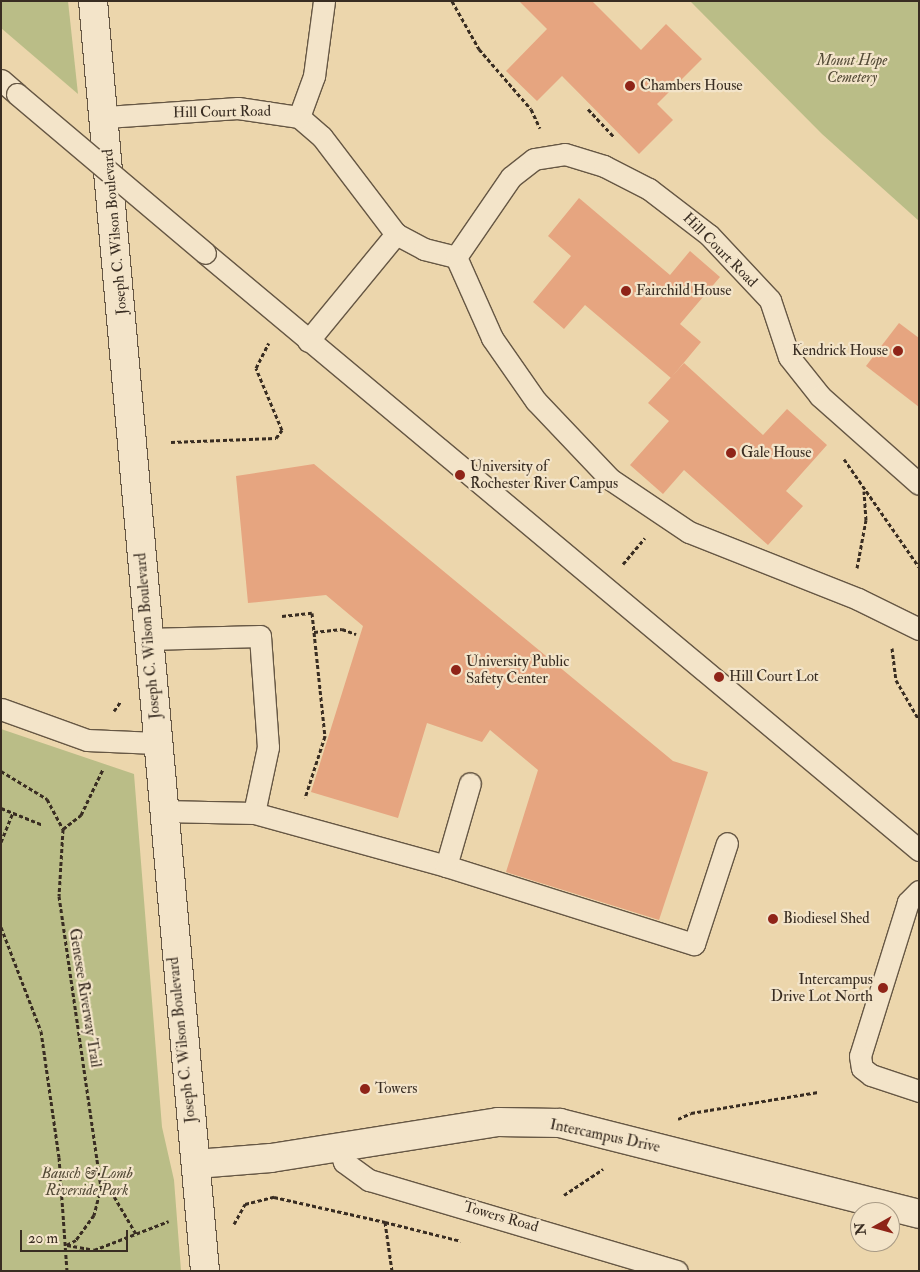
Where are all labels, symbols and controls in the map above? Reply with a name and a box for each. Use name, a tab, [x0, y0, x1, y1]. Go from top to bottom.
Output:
park label: Mount Hope Cemetery	[817, 51, 887, 86]
place label: Chambers House	[640, 77, 743, 95]
marker: Chambers House	[624, 80, 636, 92]
street label: Hill Court Road	[173, 102, 271, 122]
street label: Joseph C. Wilson Boulevard	[99, 148, 131, 316]
street label: Hill Court Road	[679, 209, 761, 291]
place label: Fairchild House	[636, 282, 731, 300]
marker: Fairchild House	[620, 285, 632, 297]
place label: Kendrick House	[792, 342, 888, 360]
marker: Kendrick House	[892, 345, 904, 357]
place label: Gale House	[741, 444, 811, 462]
marker: Gale House	[725, 447, 737, 459]
place label: University of Rochester River Campus	[470, 457, 618, 492]
marker: University of Rochester River Campus	[454, 469, 466, 481]
street label: Joseph C. Wilson Boulevard	[132, 552, 164, 720]
place label: University Public Safety Center	[466, 652, 569, 687]
marker: University Public Safety Center	[450, 664, 462, 676]
place label: Hill Court Lot	[729, 668, 819, 686]
marker: Hill Court Lot	[713, 671, 725, 683]
place label: Biodiesel Shed	[783, 910, 870, 928]
marker: Biodiesel Shed	[767, 913, 779, 925]
street label: Genesee Riverway Trail	[65, 927, 105, 1069]
street label: Joseph C. Wilson Boulevard	[164, 956, 200, 1124]
place label: Intercampus Drive Lot North	[771, 970, 873, 1005]
marker: Intercampus Drive Lot North	[877, 982, 889, 994]
place label: Towers	[375, 1080, 417, 1098]
marker: Towers	[359, 1083, 371, 1095]
street label: Intercampus Drive	[548, 1116, 662, 1156]
park label: Bausch & Lomb Riverside Park	[41, 1164, 133, 1199]
street label: Towers Road	[462, 1198, 540, 1236]
north arrow	[850, 1202, 900, 1252]
scale bar	[22, 1220, 130, 1252]
text: N	[851, 1222, 870, 1236]
text: 20 m	[28, 1229, 58, 1248]

